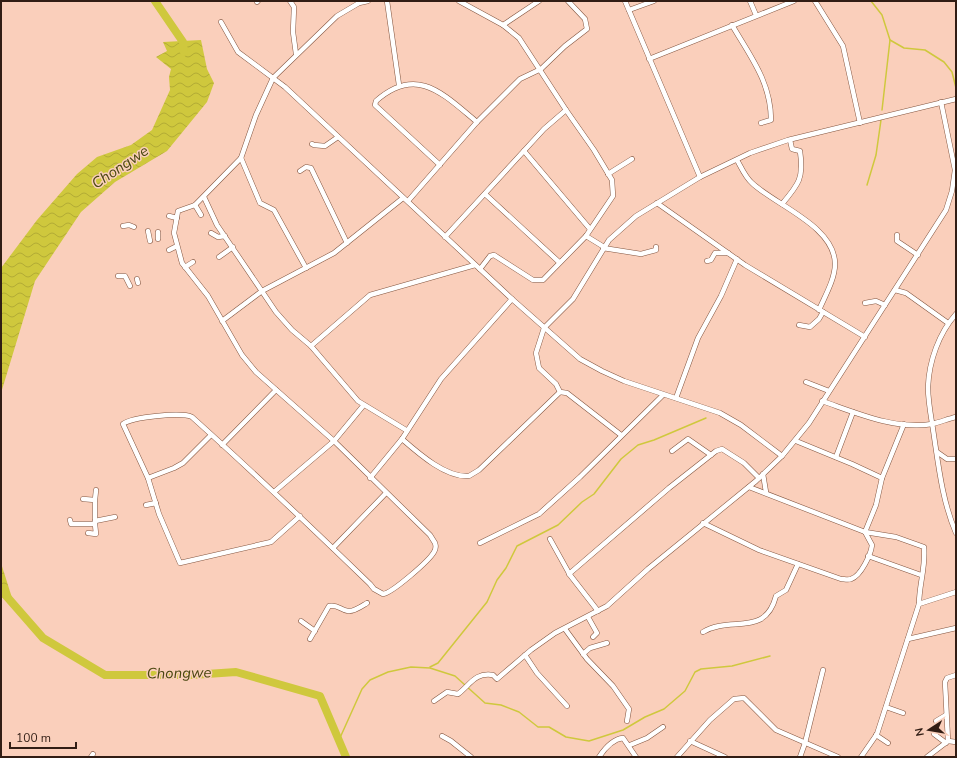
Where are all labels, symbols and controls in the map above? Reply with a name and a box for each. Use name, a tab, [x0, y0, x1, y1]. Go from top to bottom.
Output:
water label: Chongwe	[88, 141, 152, 193]
water label: Chongwe	[146, 662, 212, 684]
north arrow	[909, 710, 949, 750]
scale bar	[10, 724, 76, 750]
text: N	[912, 726, 928, 738]
text: 100 m	[16, 730, 51, 746]

